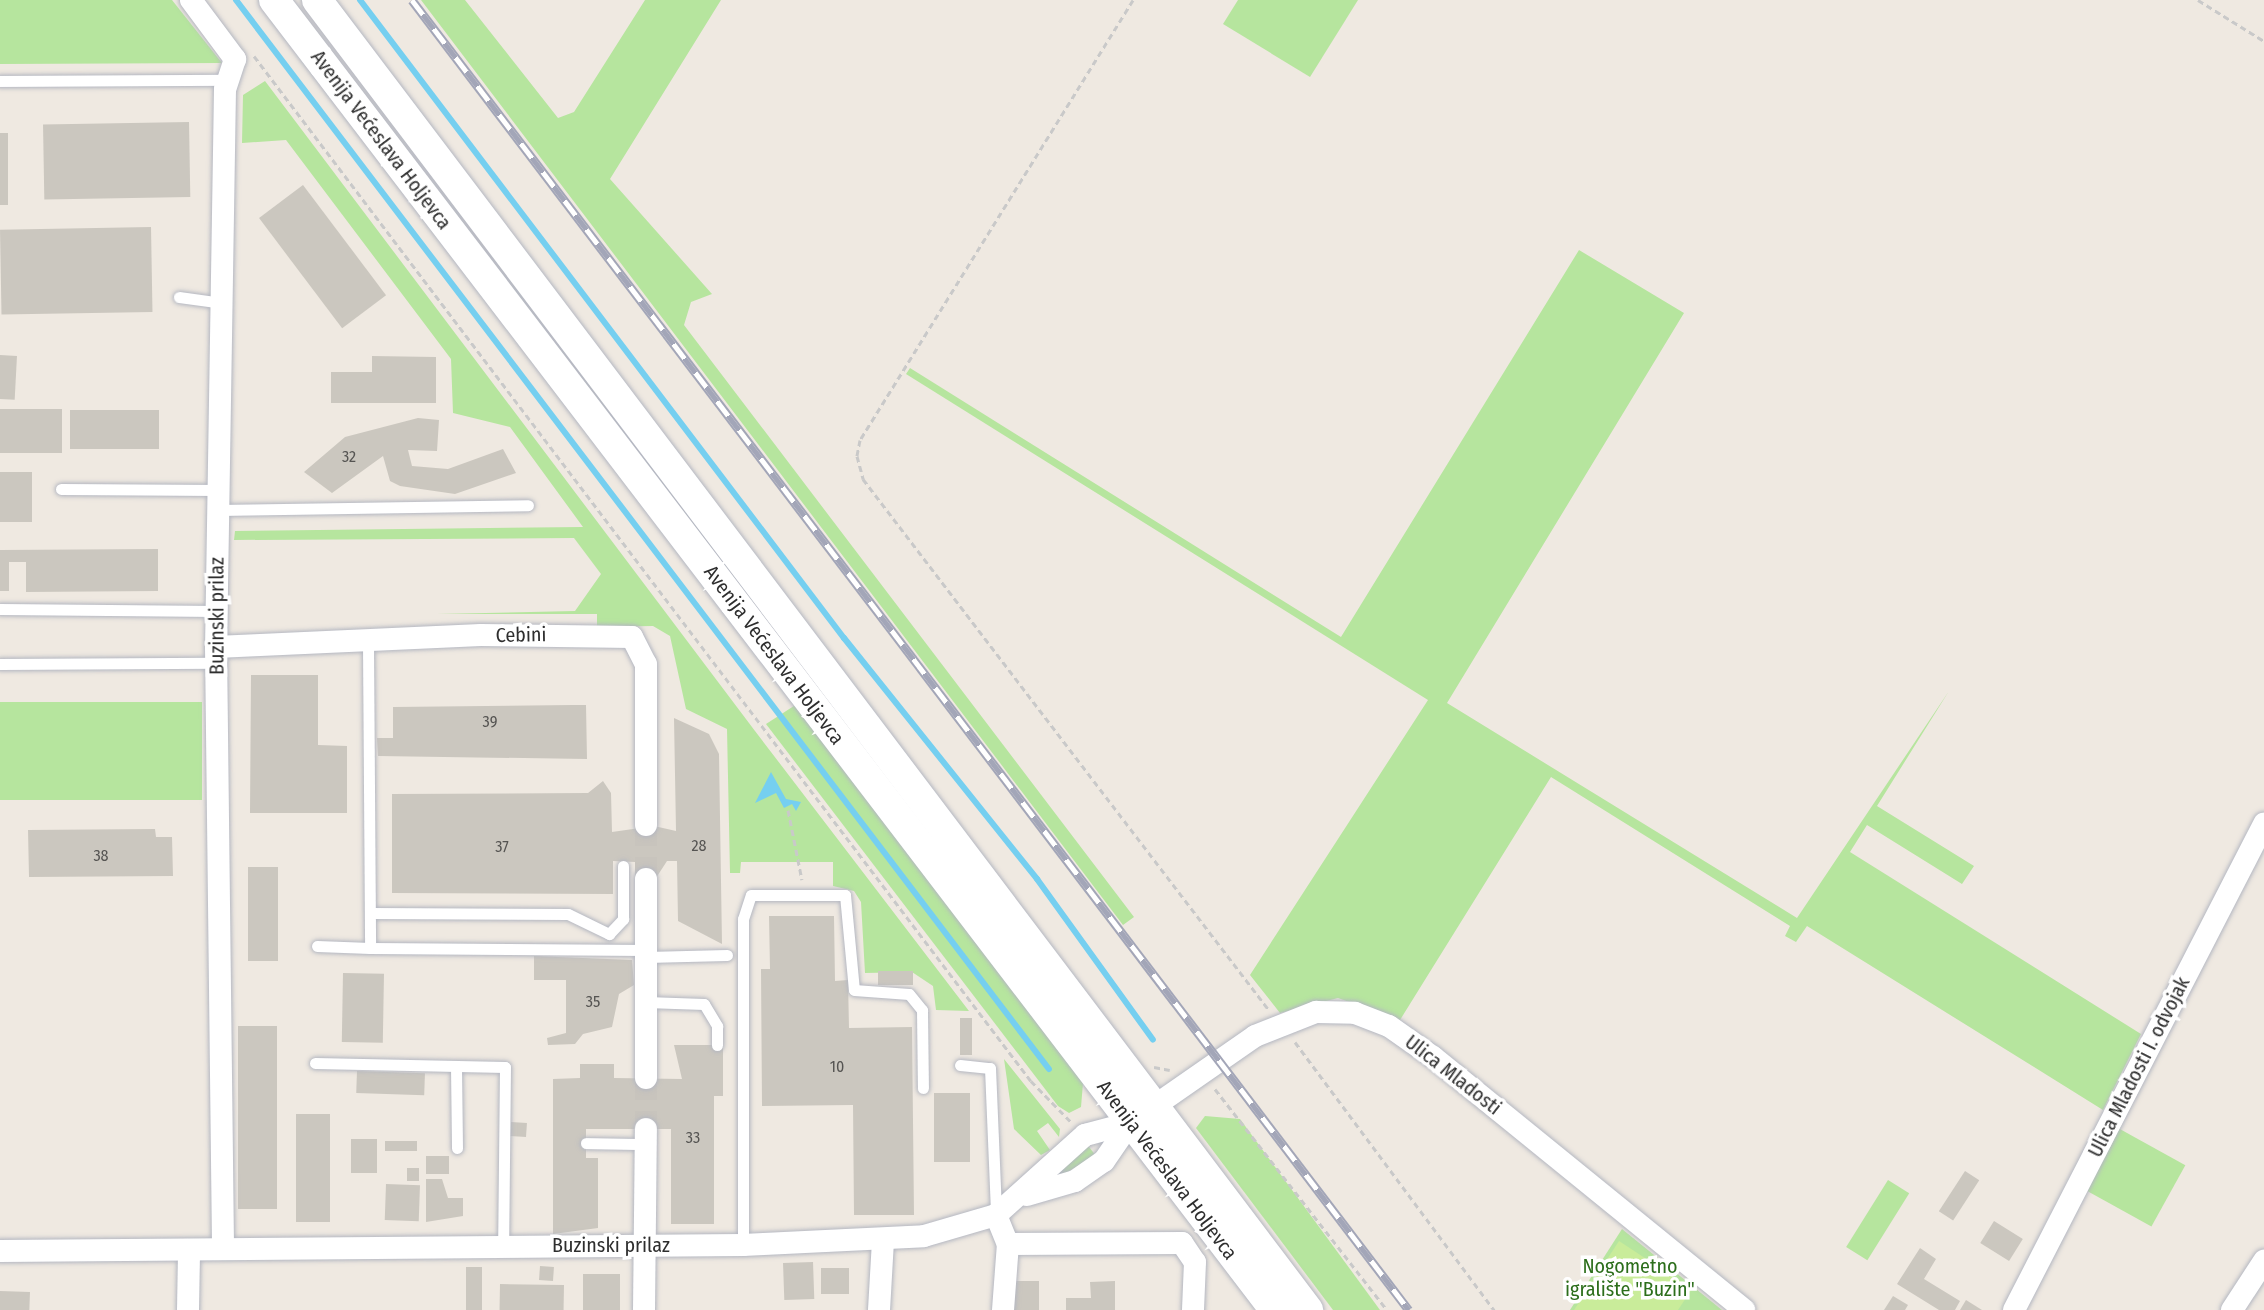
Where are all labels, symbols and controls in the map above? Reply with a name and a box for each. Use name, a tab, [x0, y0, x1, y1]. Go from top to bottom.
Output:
street label: Avenija Većeslava Holjevca	[306, 46, 456, 234]
house number: 32	[342, 447, 356, 467]
street label: Buzinski prilaz	[205, 557, 229, 675]
street label: Avenija Većeslava Holjevca	[699, 561, 849, 749]
street label: Cebini	[495, 623, 547, 647]
house number: 39	[483, 712, 497, 732]
house number: 28	[691, 836, 707, 856]
house number: 37	[495, 837, 509, 857]
house number: 38	[93, 846, 109, 866]
street label: Ulica Mladosti I. odvojak	[2083, 973, 2195, 1161]
house number: 35	[586, 992, 600, 1012]
street label: Ulica Mladosti	[1400, 1030, 1506, 1120]
house number: 10	[830, 1057, 844, 1077]
street label: Avenija Većeslava Holjevca	[1092, 1076, 1242, 1264]
house number: 33	[686, 1128, 700, 1148]
street label: Buzinski prilaz	[552, 1233, 670, 1257]
park label: Nogometno igralište "Buzin"	[1565, 1254, 1695, 1301]

